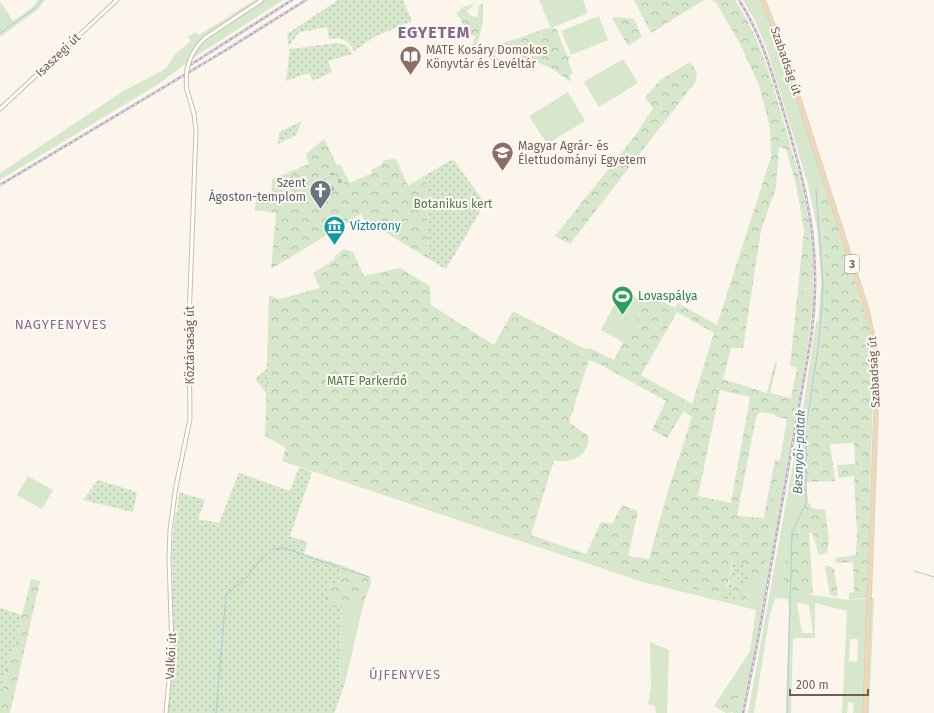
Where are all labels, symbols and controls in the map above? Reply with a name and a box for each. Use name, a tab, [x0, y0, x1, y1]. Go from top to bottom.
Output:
district label: EGYETEM	[398, 23, 470, 42]
street label: Szabadság út	[768, 25, 804, 98]
street label: Isaszegi út	[33, 30, 84, 80]
place label: MATE Kosáry Domokos Könyvtár és Levéltár	[426, 43, 548, 71]
library icon: MATE Kosáry Domokos Könyvtár és Levéltár	[398, 44, 424, 77]
place label: Magyar Agrár- és Élettudományi Egyetem	[518, 139, 646, 167]
school or university icon: Magyar Agrár- és Élettudományi Egyetem	[489, 140, 515, 173]
place label: Szent Ágoston-templom	[209, 176, 307, 204]
church icon: Szent Ágoston-templom	[308, 177, 334, 210]
park label: Botanikus kert	[414, 197, 493, 211]
museum icon: Víztorony	[321, 213, 347, 246]
place label: Víztorony	[350, 219, 401, 233]
road number: 3	[845, 255, 859, 273]
sports icon: Lovaspálya	[610, 283, 636, 316]
place label: Lovaspálya	[638, 289, 697, 303]
street label: Köztársaság út	[183, 305, 197, 384]
district label: NAGYFENYVES	[15, 317, 107, 332]
street label: Szabadság út	[865, 335, 883, 408]
park label: MATE Parkerdő	[327, 374, 407, 388]
water label: Besnyői-patak	[790, 410, 808, 494]
street label: Valkói út	[163, 631, 179, 680]
district label: ÚJFENYVES	[369, 667, 441, 682]
scale bar	[790, 671, 868, 697]
text: 200 m	[796, 678, 829, 692]

